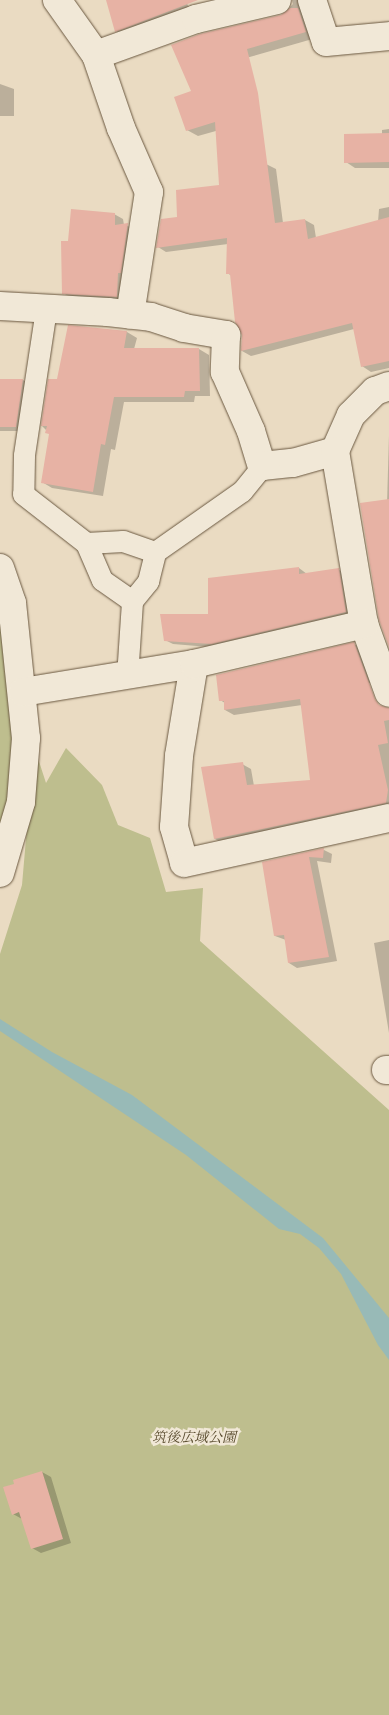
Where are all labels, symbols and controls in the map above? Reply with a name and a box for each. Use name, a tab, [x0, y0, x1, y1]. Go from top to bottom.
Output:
park label: 筑後広域公園	[152, 1431, 236, 1447]

